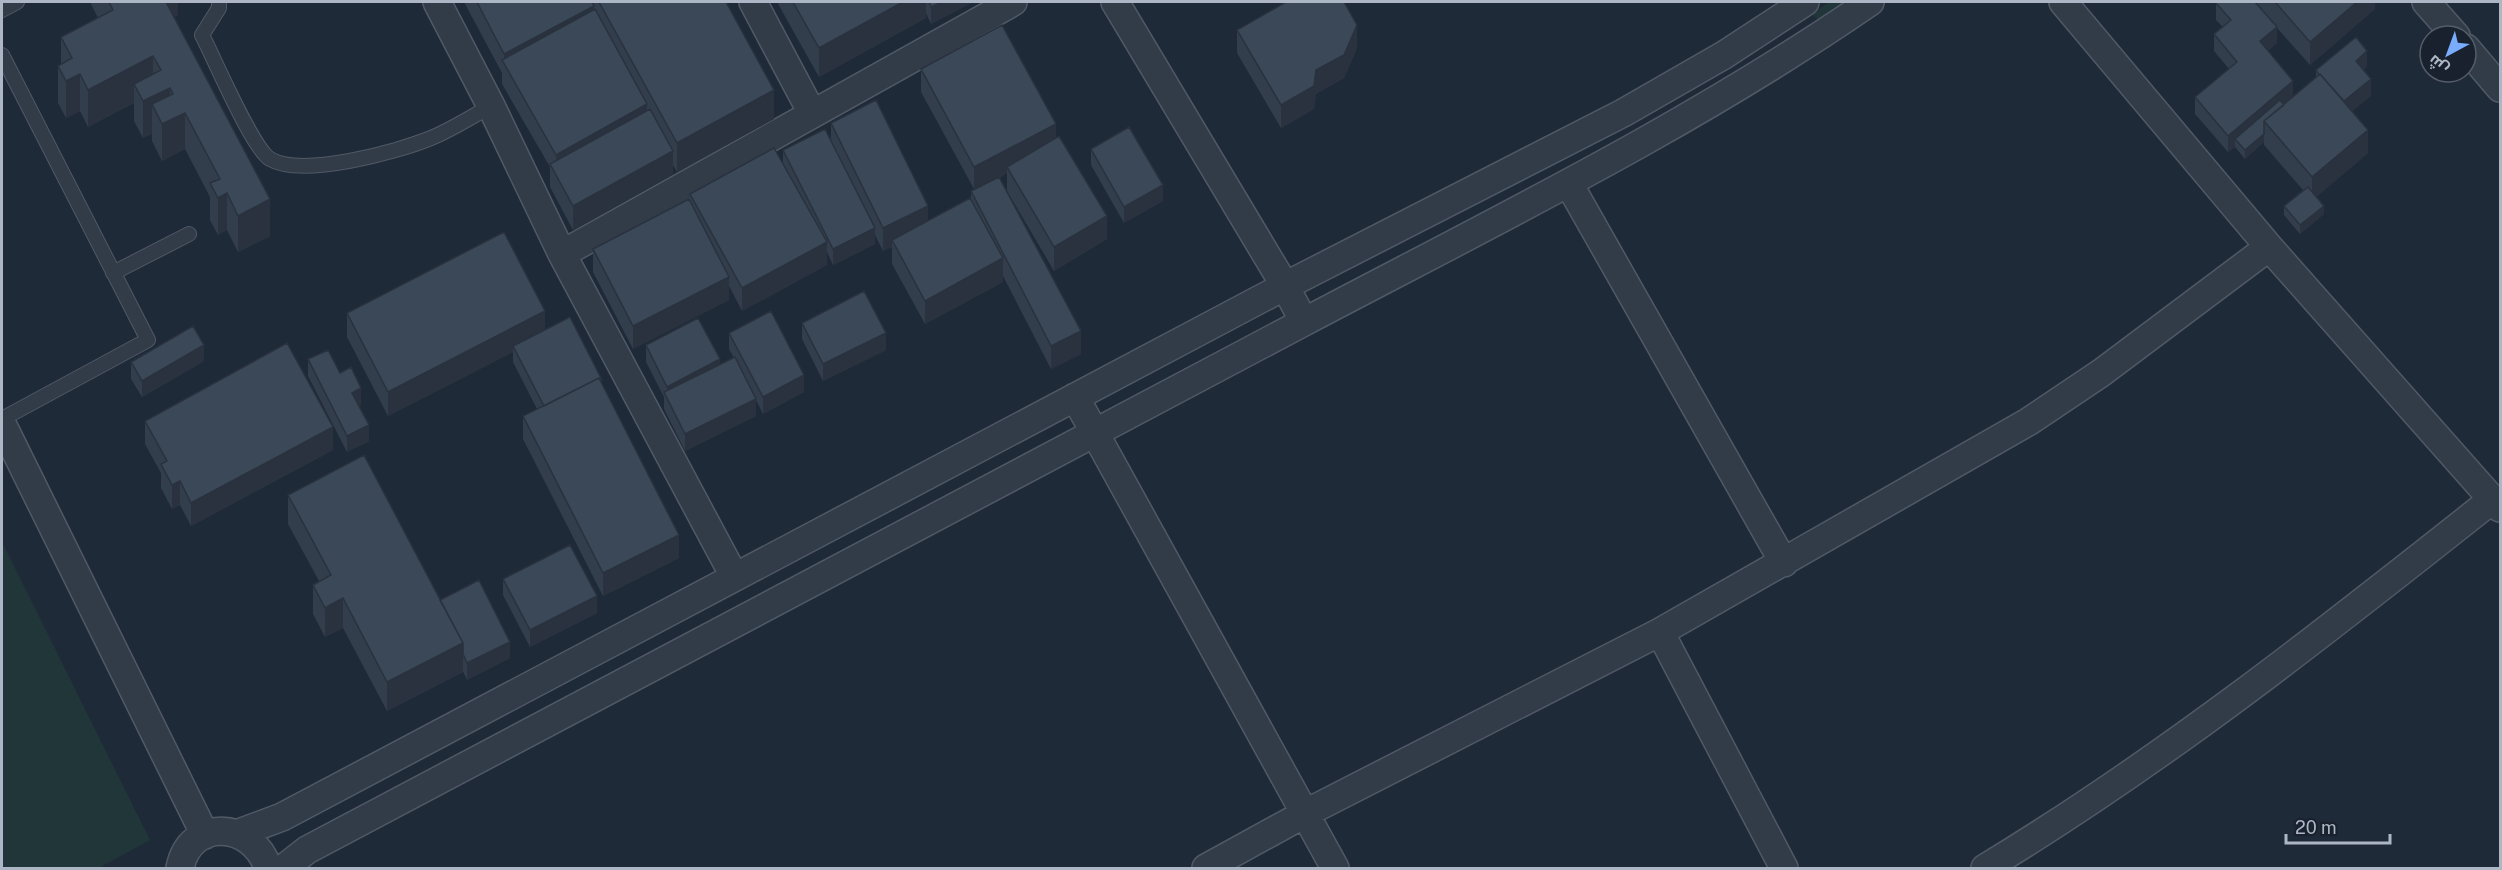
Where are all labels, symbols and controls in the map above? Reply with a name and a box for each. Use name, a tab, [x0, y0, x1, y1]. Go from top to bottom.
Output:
north arrow	[2418, 24, 2478, 84]
text: ش	[2425, 51, 2452, 79]
scale bar	[2286, 807, 2390, 845]
text: 20 m	[2295, 817, 2337, 838]

